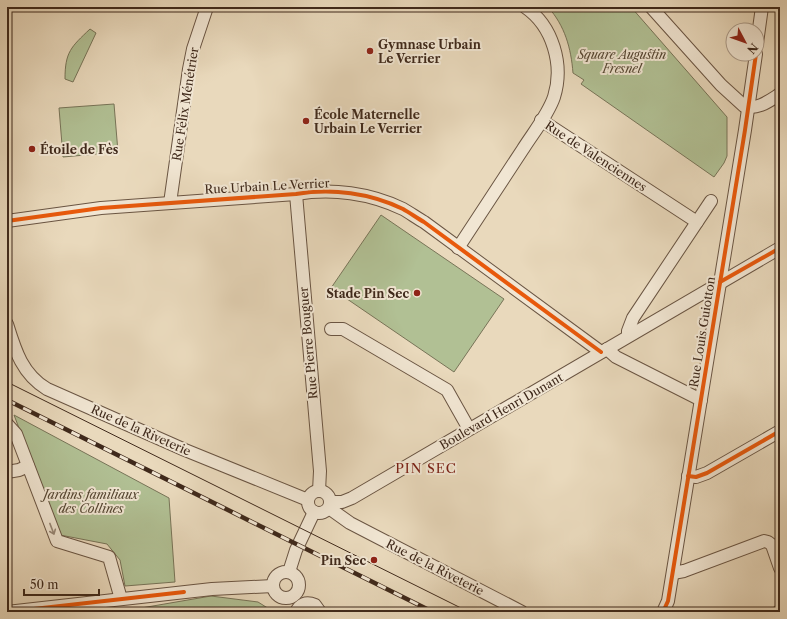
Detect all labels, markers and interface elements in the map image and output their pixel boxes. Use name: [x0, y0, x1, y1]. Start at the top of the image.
north arrow: [725, 22, 765, 62]
place label: Gymnase Urbain Le Verrier: [378, 37, 482, 66]
text: N: [744, 40, 761, 57]
street label: Rue Félix Ménétrier: [169, 46, 201, 162]
marker: Gymnase Urbain Le Verrier: [365, 46, 375, 56]
park label: Square Augustin Fresnel: [577, 47, 666, 76]
place label: École Maternelle Urbain Le Verrier: [314, 106, 422, 136]
marker: École Maternelle Urbain Le Verrier: [301, 116, 311, 126]
street label: Rue de Valenciennes: [542, 118, 650, 194]
place label: Étoile de Fès: [40, 141, 119, 157]
marker: Étoile de Fès: [27, 144, 37, 154]
street label: Rue Urbain Le Verrier: [204, 175, 330, 197]
street label: Rue Louis Guiotton: [686, 275, 718, 389]
street label: Rue Pierre Bouguer: [296, 286, 320, 400]
place label: Stade Pin Sec: [326, 286, 409, 301]
marker: Stade Pin Sec: [412, 288, 422, 298]
street label: Boulevard Henri Dunant: [437, 369, 566, 452]
street label: Rue de la Riveterie: [89, 401, 194, 459]
district label: PIN SEC: [395, 460, 457, 476]
park label: Jardins familiaux des Collines: [40, 487, 139, 516]
one-way arrow: [49, 522, 57, 534]
street label: Rue de la Riveterie: [384, 536, 487, 598]
place label: Pin Sec: [321, 553, 366, 568]
marker: Pin Sec: [369, 555, 379, 565]
scale bar: [24, 571, 99, 597]
text: 50 m: [30, 577, 59, 592]

